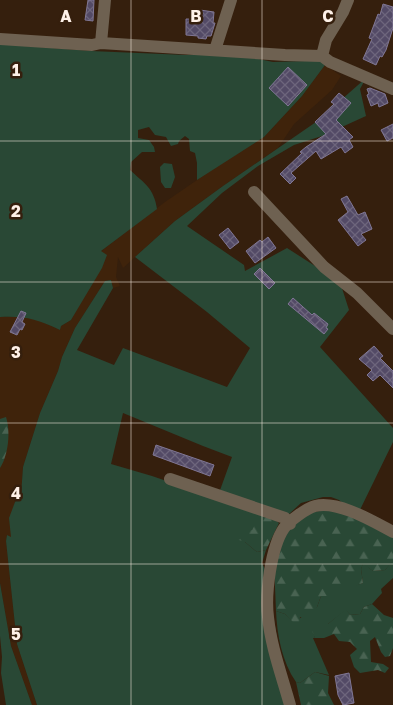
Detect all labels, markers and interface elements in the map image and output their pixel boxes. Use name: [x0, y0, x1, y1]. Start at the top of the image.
text: A: [60, 6, 72, 26]
text: B: [190, 6, 202, 26]
text: C: [322, 6, 334, 26]
text: 1: [12, 60, 20, 80]
text: 2: [11, 201, 21, 221]
text: 3: [11, 342, 21, 362]
text: 4: [11, 483, 21, 503]
text: 5: [11, 624, 21, 644]

